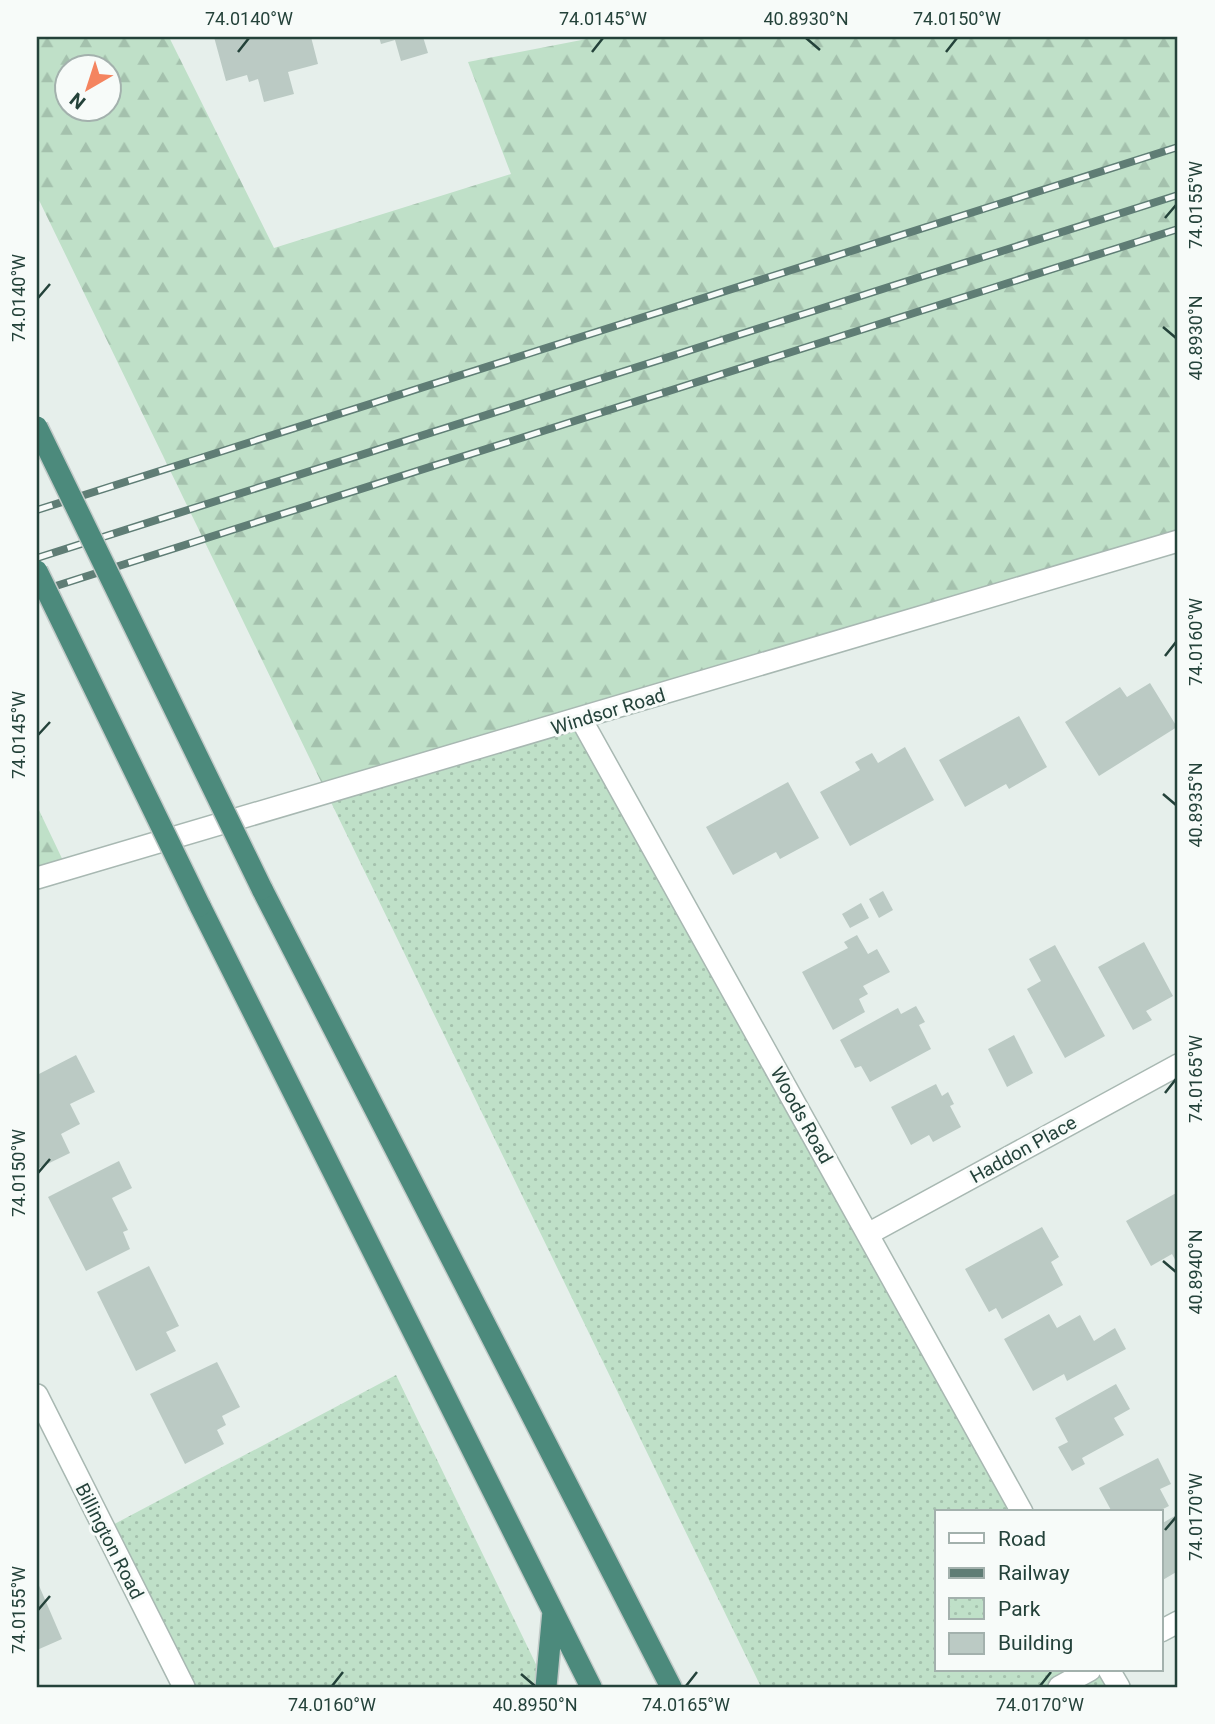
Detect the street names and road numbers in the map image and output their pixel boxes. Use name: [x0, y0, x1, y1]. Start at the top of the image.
street label: Windsor Road: [548, 683, 668, 740]
street label: Woods Road: [766, 1063, 838, 1168]
street label: Haddon Place: [966, 1111, 1081, 1188]
street label: Billington Road: [70, 1479, 149, 1603]

